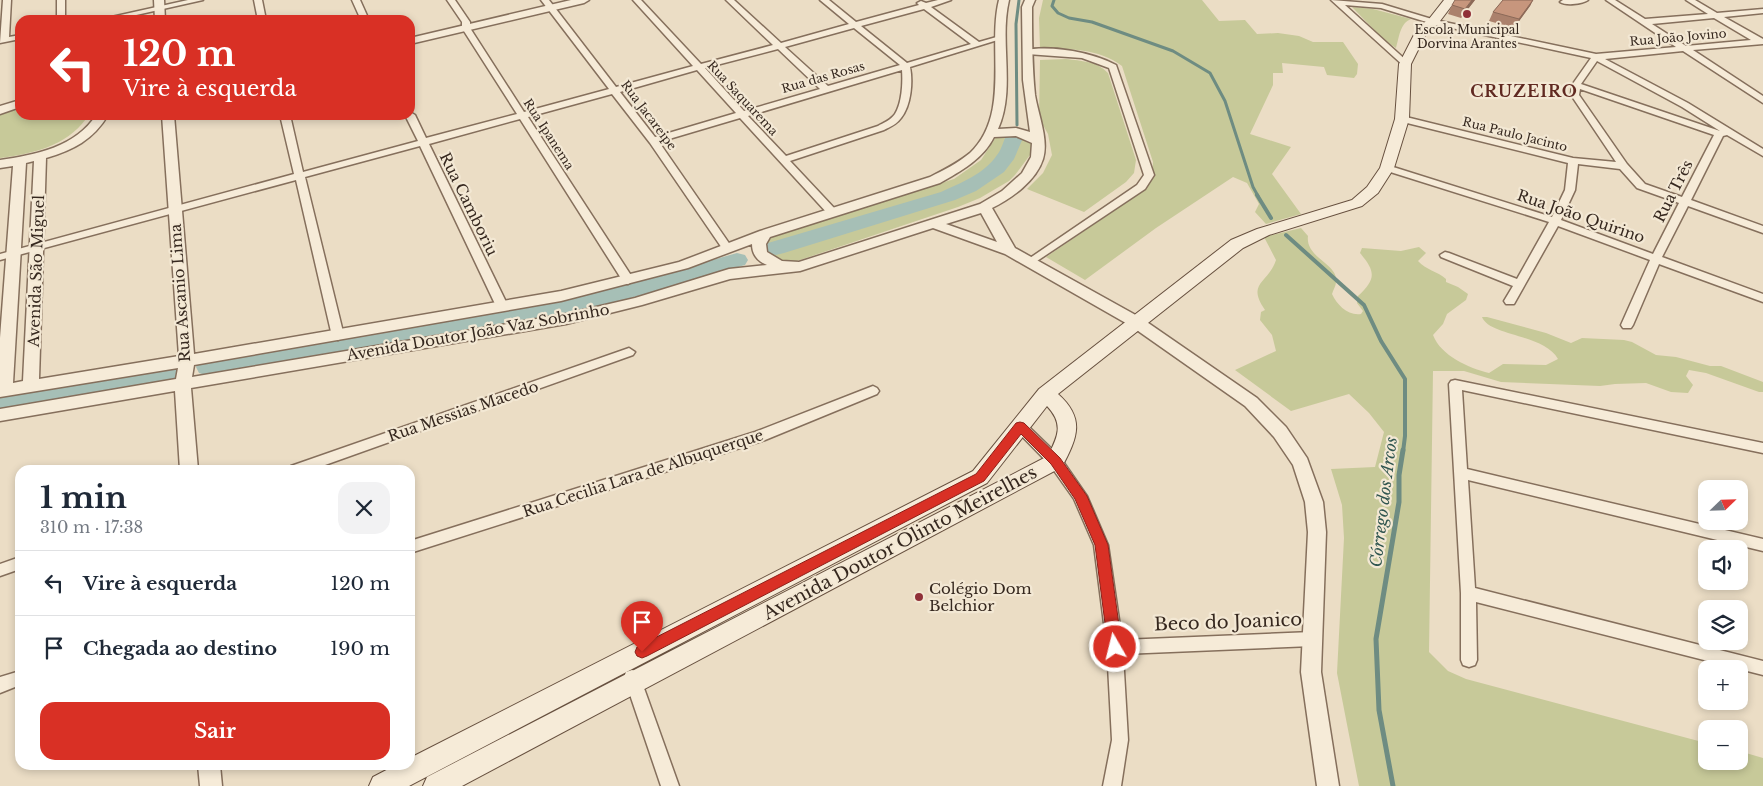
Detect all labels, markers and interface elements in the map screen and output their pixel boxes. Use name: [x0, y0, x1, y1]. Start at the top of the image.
marker: Escola Municipal Dorvina Arantes: [1461, 8, 1473, 20]
place label: Escola Municipal Dorvina Arantes: [1415, 22, 1519, 51]
street label: Rua João Jovino: [1629, 25, 1727, 49]
text: 120 m: [123, 32, 236, 75]
icon: left: [40, 35, 105, 100]
street label: Rua Saquarema: [705, 58, 782, 139]
street label: Rua das Rosas: [780, 58, 866, 96]
text: Vire à esquerda: [123, 75, 297, 102]
street label: Rua Jacareipe: [618, 77, 680, 153]
district label: CRUZEIRO: [1470, 81, 1578, 101]
street label: Rua Ipanema: [520, 96, 578, 173]
street label: Rua Paulo Jacinto: [1461, 114, 1569, 154]
street label: Rua Camboriu: [436, 149, 502, 259]
street label: Rua Três: [1649, 157, 1697, 225]
street label: Rua João Quirino: [1515, 185, 1648, 247]
street label: Avenida São Miguel: [24, 194, 48, 348]
street label: Rua Ascanio Lima: [166, 223, 194, 363]
street label: Avenida Doutor João Vaz Sobrinho: [344, 299, 611, 365]
street label: Rua Messias Macedo: [385, 376, 541, 446]
street label: Rua Cecilia Lara de Albuquerque: [520, 425, 766, 521]
water label: Córrego dos Arcos: [1365, 436, 1401, 568]
street label: Avenida Doutor Olinto Meirelhes: [758, 461, 1041, 625]
text: 1 min: [40, 479, 127, 516]
north arrow: [1698, 480, 1748, 530]
map controls: [1698, 480, 1748, 770]
button: close: [338, 482, 390, 534]
text: 310 m · 17:38: [40, 517, 143, 537]
button: sound: [1698, 540, 1748, 590]
icon: left: [40, 569, 68, 597]
text: Vire à esquerda: [83, 572, 237, 595]
text: 120 m: [330, 572, 390, 595]
place label: Colégio Dom Belchior: [929, 579, 1032, 615]
marker: Colégio Dom Belchior: [913, 591, 925, 603]
button: layers: [1698, 600, 1748, 650]
pin: [621, 601, 663, 652]
icon: arrive: [628, 608, 656, 636]
street label: Beco do Joanico: [1154, 608, 1302, 636]
position arrow: [1088, 620, 1140, 672]
icon: arrive: [40, 634, 68, 662]
text: Chegada ao destino: [83, 637, 277, 660]
text: 190 m: [330, 637, 390, 660]
button: +: [1698, 660, 1748, 710]
button: Sair: [40, 702, 390, 760]
button: −: [1698, 720, 1748, 770]

